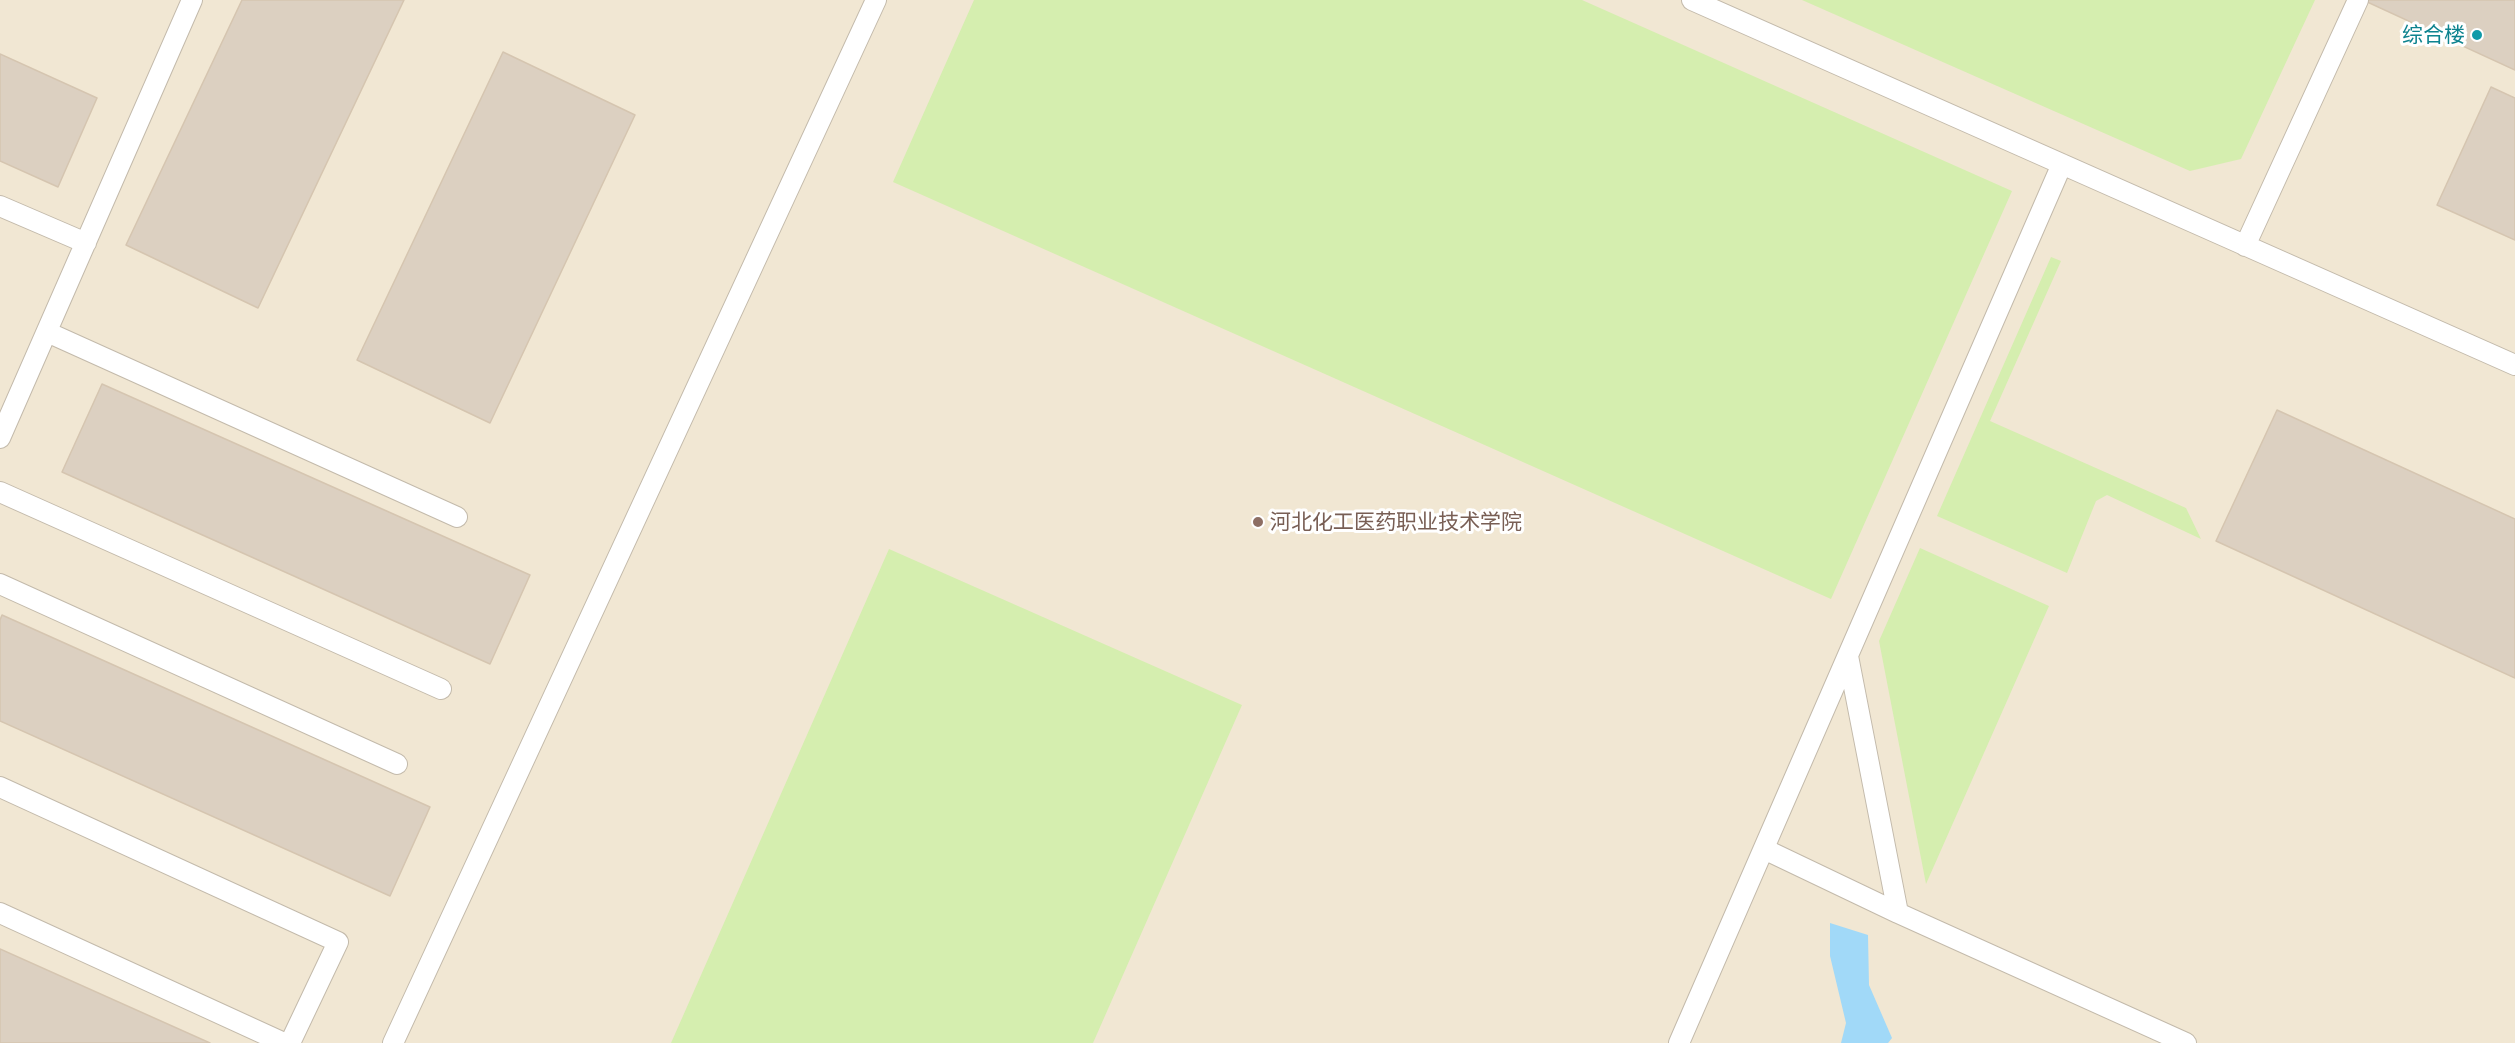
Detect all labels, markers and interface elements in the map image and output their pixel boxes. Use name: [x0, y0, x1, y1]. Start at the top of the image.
place label: 综合楼: [2402, 22, 2465, 48]
marker: 综合楼: [2470, 28, 2484, 42]
place label: 河北化工医药职业技术学院: [1270, 509, 1522, 535]
marker: 河北化工医药职业技术学院: [1251, 515, 1265, 529]

